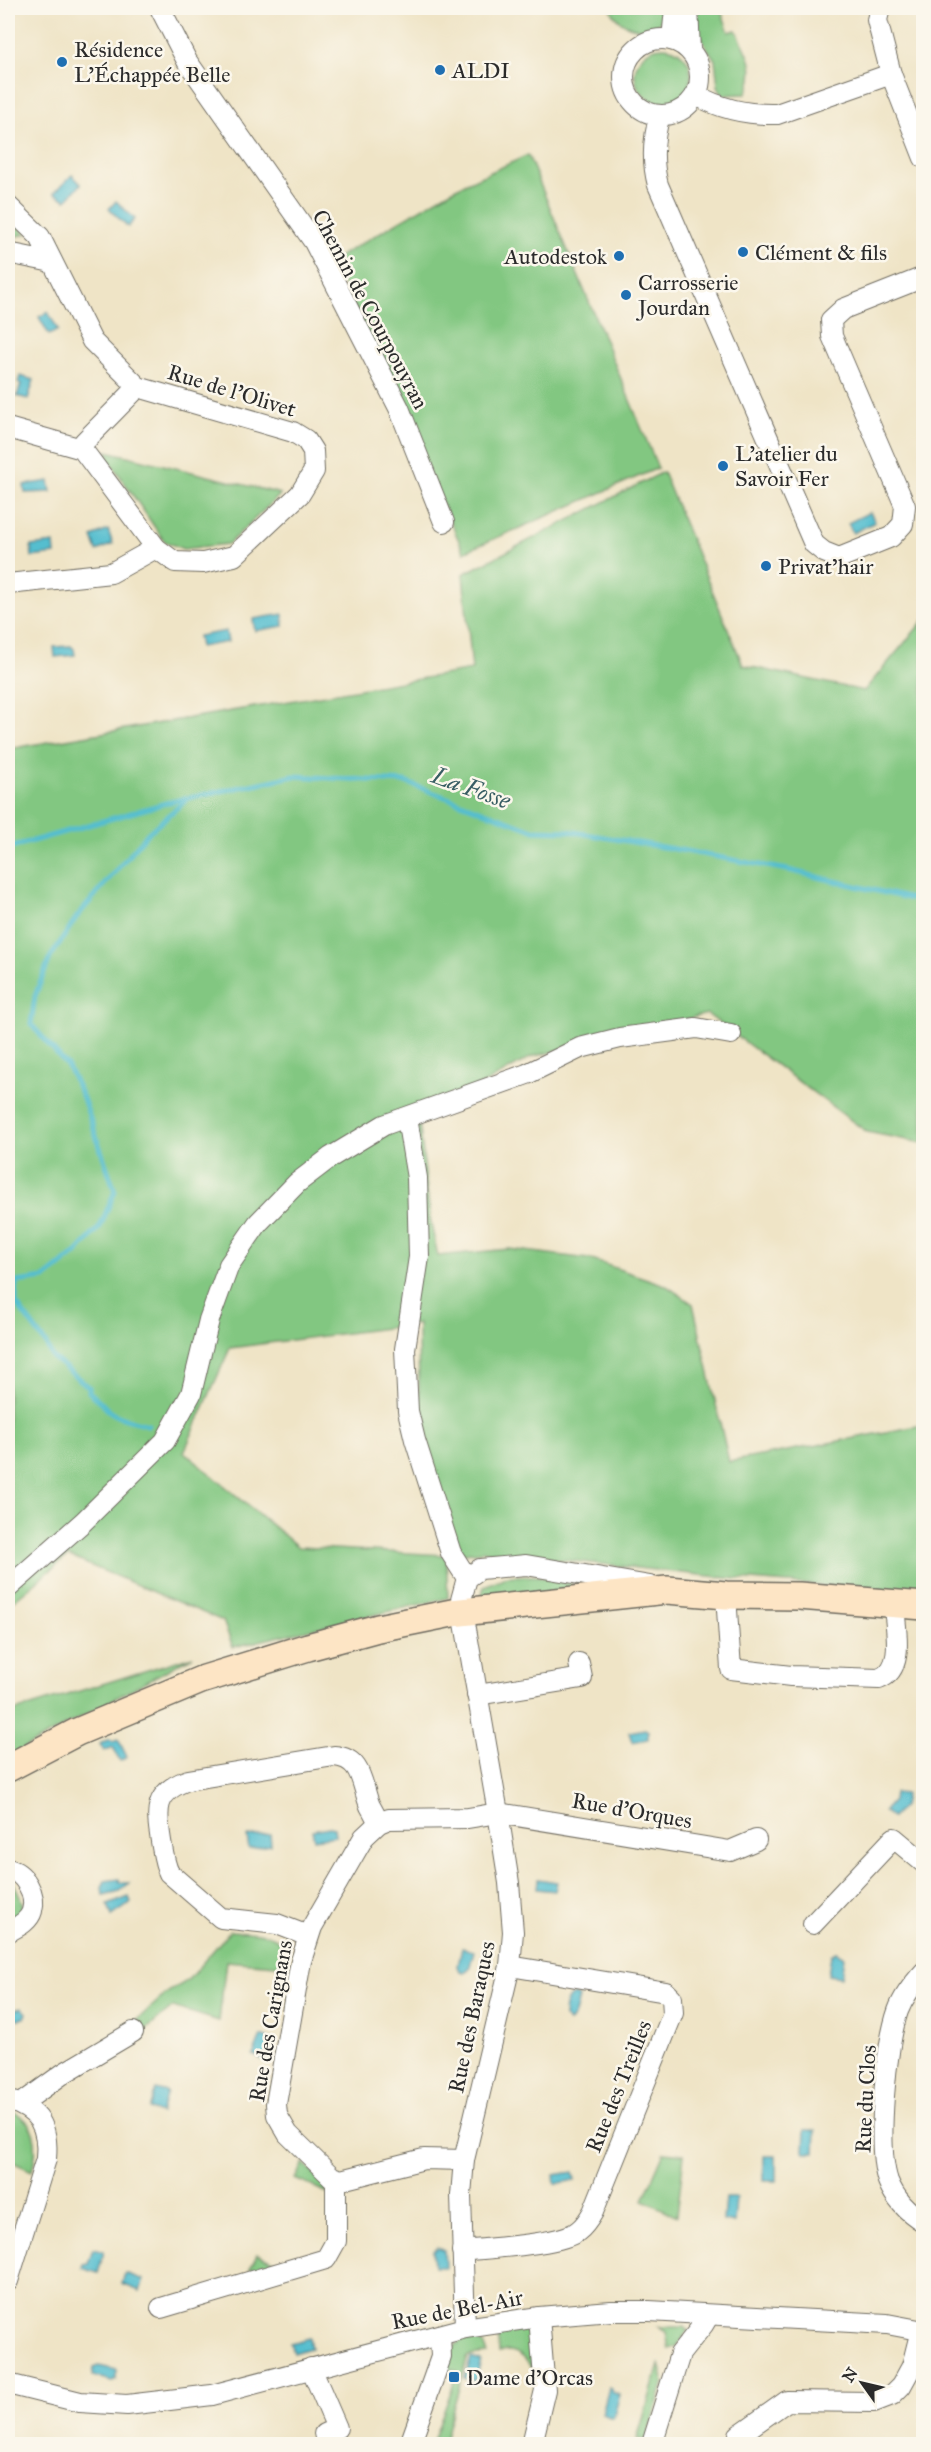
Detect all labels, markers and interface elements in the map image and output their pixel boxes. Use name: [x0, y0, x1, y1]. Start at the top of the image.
place label: Résidence L'Échappée Belle: [74, 36, 230, 88]
marker: Résidence L'Échappée Belle: [55, 55, 69, 69]
place label: ALDI: [451, 57, 510, 84]
marker: ALDI: [433, 63, 447, 77]
street label: Chemin de Courpouyran: [306, 205, 435, 414]
place label: Clément & fils: [755, 239, 887, 266]
place label: Autodestok: [503, 243, 608, 270]
marker: Clément & fils: [736, 245, 750, 259]
marker: Autodestok: [612, 249, 626, 263]
place label: Carrosserie Jourdan: [636, 269, 739, 321]
marker: Carrosserie Jourdan: [619, 288, 633, 302]
street label: Rue de l'Olivet: [164, 358, 300, 423]
place label: L'atelier du Savoir Fer: [735, 440, 838, 492]
marker: L'atelier du Savoir Fer: [716, 459, 730, 473]
place label: Privat'hair: [778, 553, 874, 580]
marker: Privat'hair: [759, 559, 773, 573]
water label: La Fosse: [427, 760, 515, 816]
street label: Rue d'Orques: [570, 1787, 694, 1834]
street label: Rue des Carignans: [243, 1938, 298, 2104]
street label: Rue des Baraques: [442, 1939, 501, 2096]
street label: Rue des Treilles: [580, 2016, 657, 2156]
street label: Rue du Clos: [849, 2044, 882, 2154]
street label: Rue de Bel-Air: [389, 2283, 526, 2335]
north arrow: [832, 2353, 892, 2413]
place label: Dame d'Orcas: [466, 2364, 593, 2391]
text: N: [838, 2364, 862, 2386]
marker: Dame d'Orcas: [447, 2370, 461, 2384]

